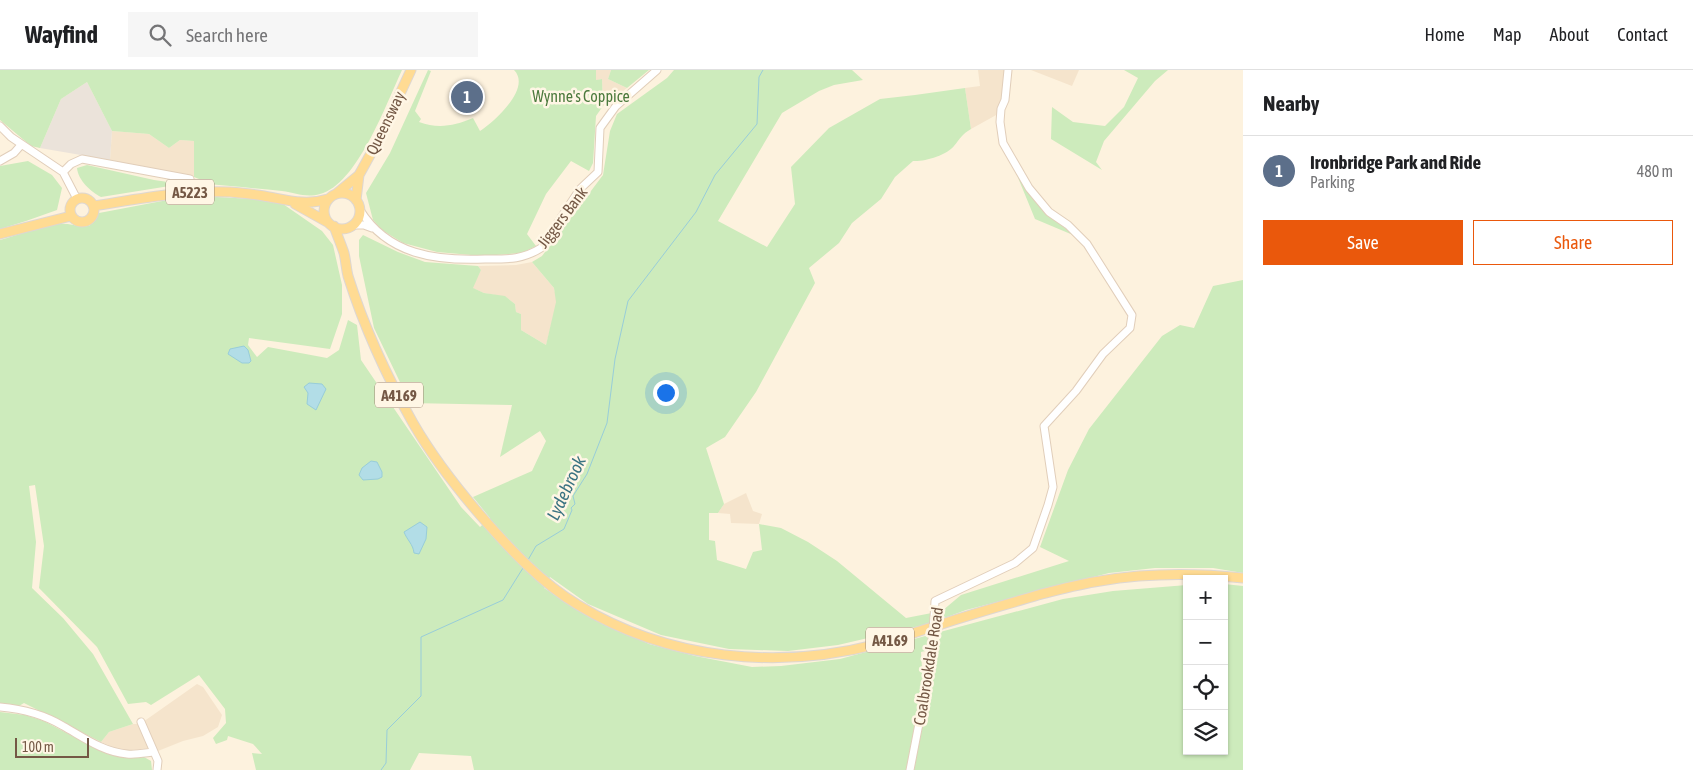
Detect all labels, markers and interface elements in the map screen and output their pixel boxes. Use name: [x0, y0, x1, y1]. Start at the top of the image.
search box: [128, 12, 478, 57]
text: Wayfind: [25, 21, 98, 48]
icon: search: [146, 21, 174, 49]
text: Search here: [186, 24, 268, 46]
text: Home: [1425, 24, 1465, 45]
text: Map: [1493, 24, 1522, 45]
text: About: [1550, 24, 1589, 45]
text: Contact: [1617, 24, 1668, 45]
pin: 1: [451, 78, 483, 116]
park label: Wynne's Coppice: [532, 87, 630, 106]
street label: Queensway: [362, 88, 409, 158]
text: Nearby: [1263, 91, 1319, 115]
text: Ironbridge Park and Ride: [1310, 151, 1481, 173]
text: 1: [1275, 162, 1283, 180]
text: 480 m: [1637, 162, 1673, 180]
text: Parking: [1310, 173, 1355, 191]
road number: A5223: [166, 180, 214, 204]
street label: Jiggers Bank: [533, 183, 592, 252]
button: Save: [1263, 220, 1463, 265]
button: Share: [1473, 220, 1673, 265]
your location: [653, 380, 679, 406]
road number: A4169: [375, 382, 423, 408]
water label: Lydebrook: [542, 452, 590, 523]
map controls: [1183, 575, 1228, 755]
button: +: [1183, 575, 1228, 620]
street label: Coalbrookdale Road: [910, 606, 946, 726]
button: −: [1183, 620, 1228, 665]
road number: A4169: [866, 628, 914, 652]
button: locate: [1183, 665, 1228, 710]
button: layers: [1183, 710, 1228, 755]
scale bar: [15, 735, 89, 758]
text: 100 m: [22, 739, 54, 755]

